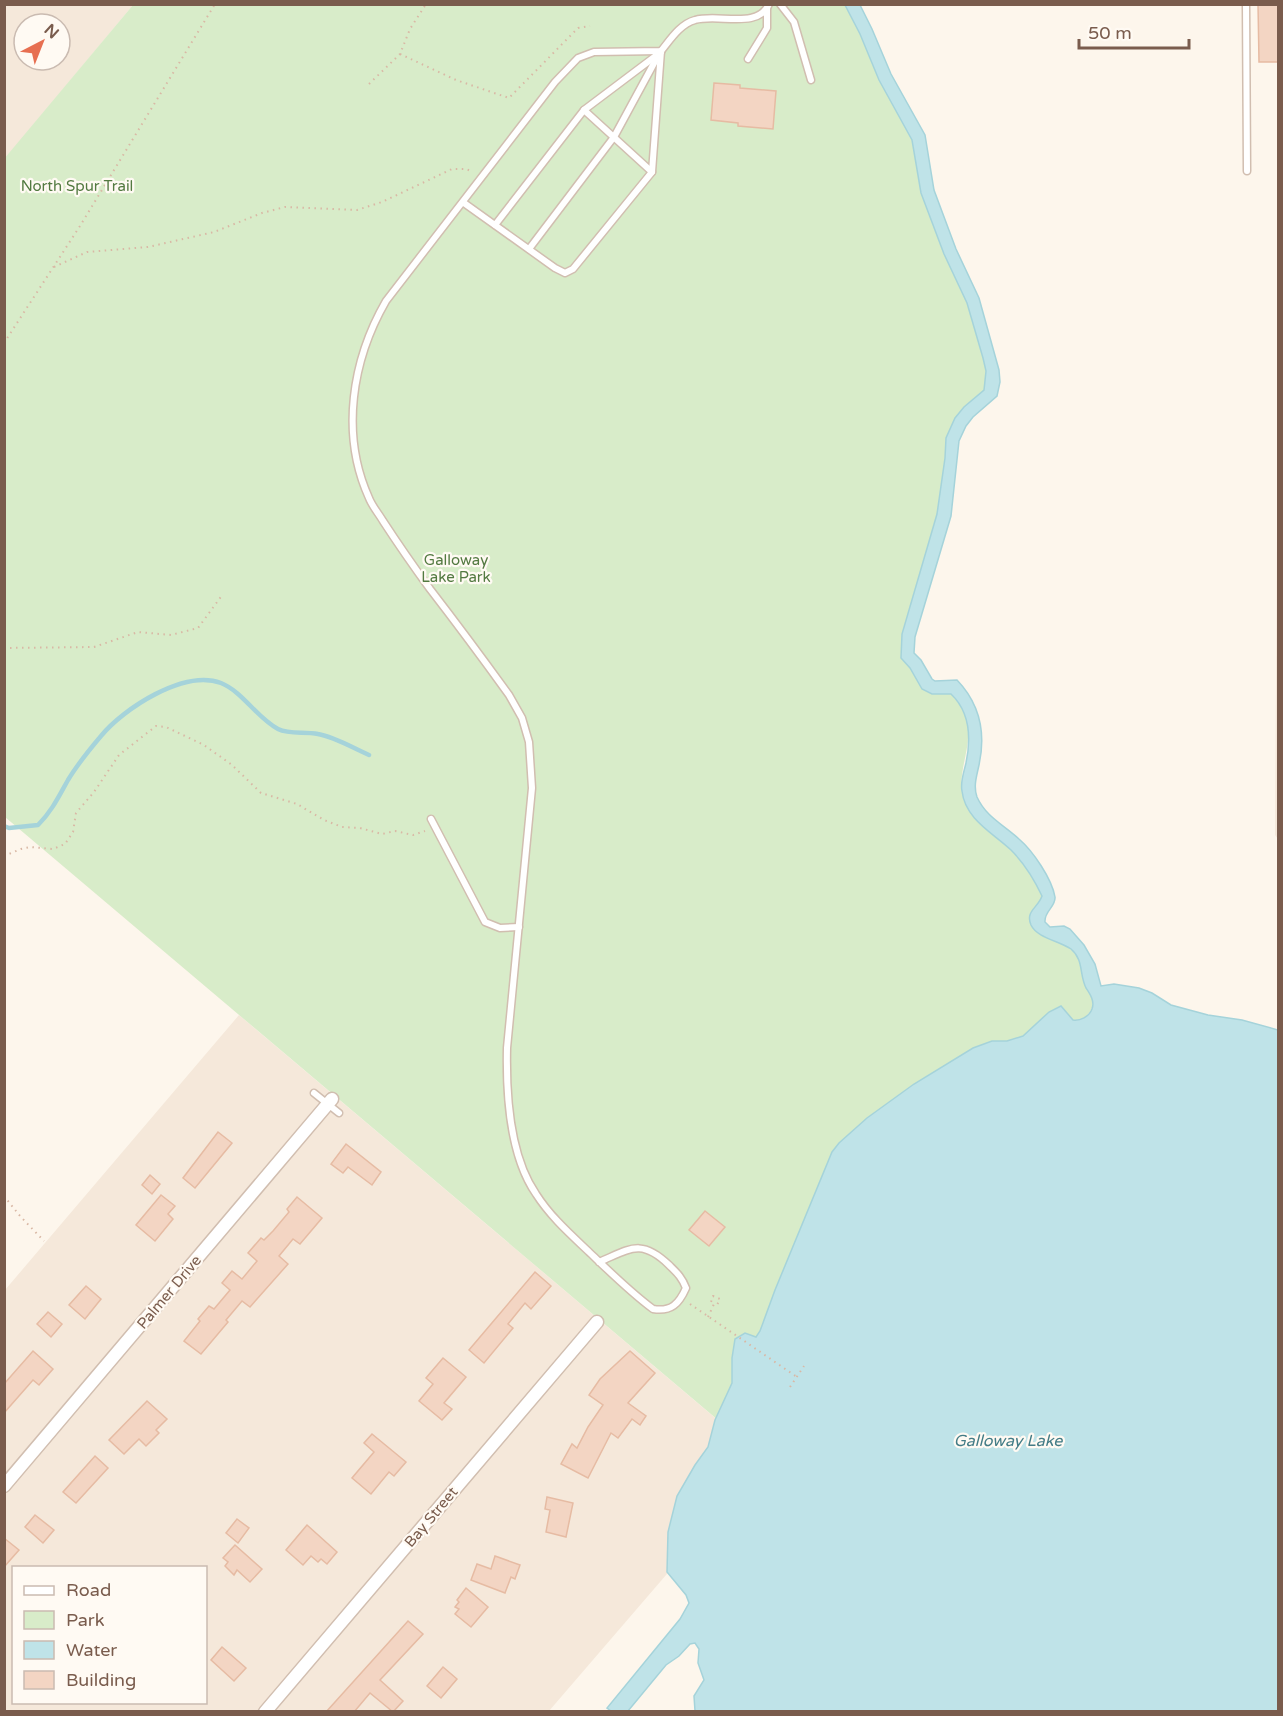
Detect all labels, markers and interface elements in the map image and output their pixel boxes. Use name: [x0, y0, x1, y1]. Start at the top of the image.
north arrow: [12, 12, 72, 72]
scale bar: [1079, 12, 1188, 50]
text: N: [40, 20, 63, 43]
text: 50 m: [1088, 22, 1132, 44]
park label: North Spur Trail: [21, 177, 133, 195]
park label: Galloway Lake Park: [421, 551, 491, 586]
street label: Palmer Drive: [133, 1251, 205, 1333]
water label: Galloway Lake: [954, 1431, 1063, 1451]
street label: Bay Street: [400, 1483, 462, 1551]
legend: [12, 1566, 207, 1704]
text: Road: [66, 1579, 111, 1601]
text: Park: [66, 1609, 105, 1631]
text: Water: [66, 1639, 117, 1661]
text: Building: [66, 1669, 136, 1691]

